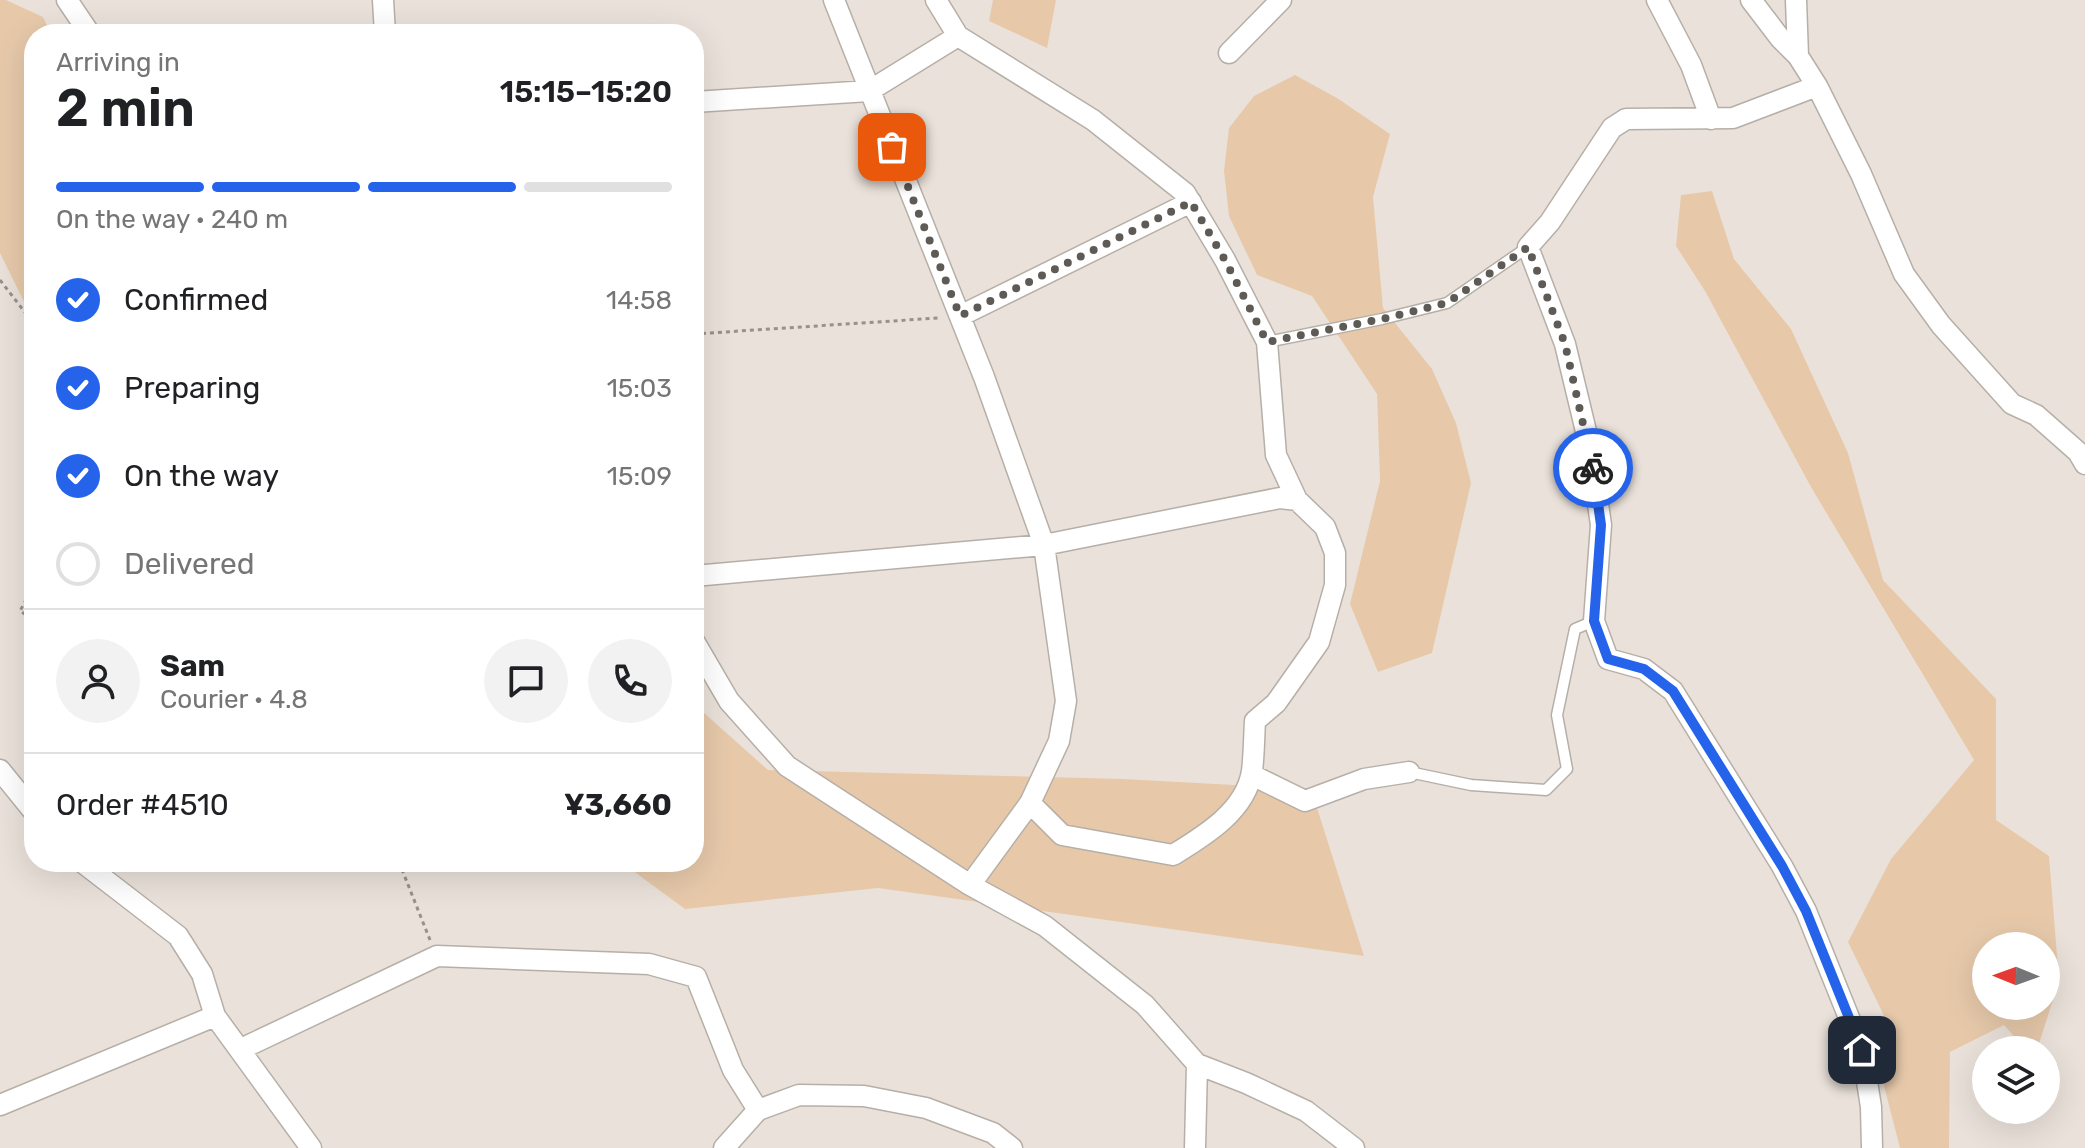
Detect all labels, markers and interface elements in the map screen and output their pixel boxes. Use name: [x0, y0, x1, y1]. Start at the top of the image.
text: Arriving in: [56, 47, 180, 78]
text: 15:15–15:20: [500, 74, 672, 110]
text: 2 min: [56, 77, 195, 139]
pin: [858, 113, 926, 181]
icon: bag: [870, 125, 914, 169]
text: On the way · 240 m: [56, 204, 288, 235]
icon: check: [56, 278, 100, 322]
text: Confirmed: [124, 282, 268, 318]
text: 14:58: [606, 285, 672, 316]
icon: check: [56, 366, 100, 410]
text: Preparing: [124, 370, 260, 406]
text: 15:03: [607, 373, 672, 404]
courier: [1553, 428, 1633, 508]
icon: bike: [1571, 446, 1615, 490]
icon: check: [56, 454, 100, 498]
text: On the way: [124, 458, 279, 494]
text: 15:09: [607, 461, 672, 492]
text: Delivered: [124, 546, 255, 582]
button: person: [56, 639, 140, 723]
button: chat: [484, 639, 568, 723]
button: phone: [588, 639, 672, 723]
text: Sam: [160, 648, 225, 684]
text: Courier · 4.8: [160, 684, 308, 715]
text: Order #4510: [56, 787, 229, 823]
text: ¥3,660: [564, 787, 672, 823]
north arrow: [1972, 932, 2060, 1020]
map controls: [1972, 932, 2060, 1124]
pin: [1828, 1016, 1896, 1084]
icon: home: [1840, 1028, 1884, 1072]
button: layers: [1972, 1036, 2060, 1124]

